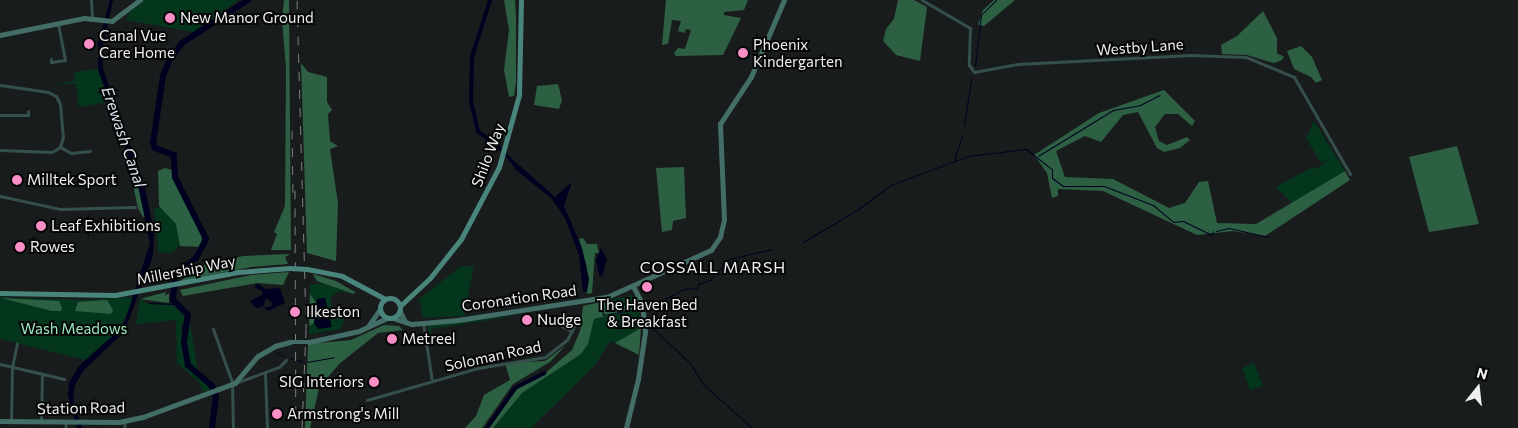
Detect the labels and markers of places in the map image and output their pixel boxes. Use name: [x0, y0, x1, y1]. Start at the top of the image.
place label: New Manor Ground: [180, 9, 314, 27]
marker: New Manor Ground: [164, 12, 176, 24]
place label: Canal Vue Care Home: [99, 26, 175, 61]
place label: Phoenix Kindergarten: [753, 35, 842, 70]
marker: Canal Vue Care Home: [83, 38, 95, 50]
marker: Phoenix Kindergarten: [737, 47, 749, 59]
place label: Milltek Sport: [27, 171, 117, 189]
marker: Milltek Sport: [11, 174, 23, 186]
place label: Leaf Exhibitions: [51, 217, 161, 235]
marker: Leaf Exhibitions: [35, 220, 47, 232]
place label: Rowes: [30, 238, 75, 256]
marker: Rowes: [14, 241, 26, 253]
marker: The Haven Bed & Breakfast: [641, 281, 653, 293]
place label: The Haven Bed & Breakfast: [597, 295, 697, 330]
place label: Ilkeston: [306, 303, 360, 321]
marker: Ilkeston: [288, 305, 302, 319]
place label: Nudge: [537, 311, 581, 329]
marker: Nudge: [521, 314, 533, 326]
place label: Metreel: [402, 330, 456, 348]
marker: Metreel: [386, 333, 398, 345]
place label: SIG Interiors: [279, 373, 364, 391]
marker: SIG Interiors: [368, 376, 380, 388]
place label: Armstrong's Mill: [287, 405, 399, 423]
marker: Armstrong's Mill: [271, 408, 283, 420]

